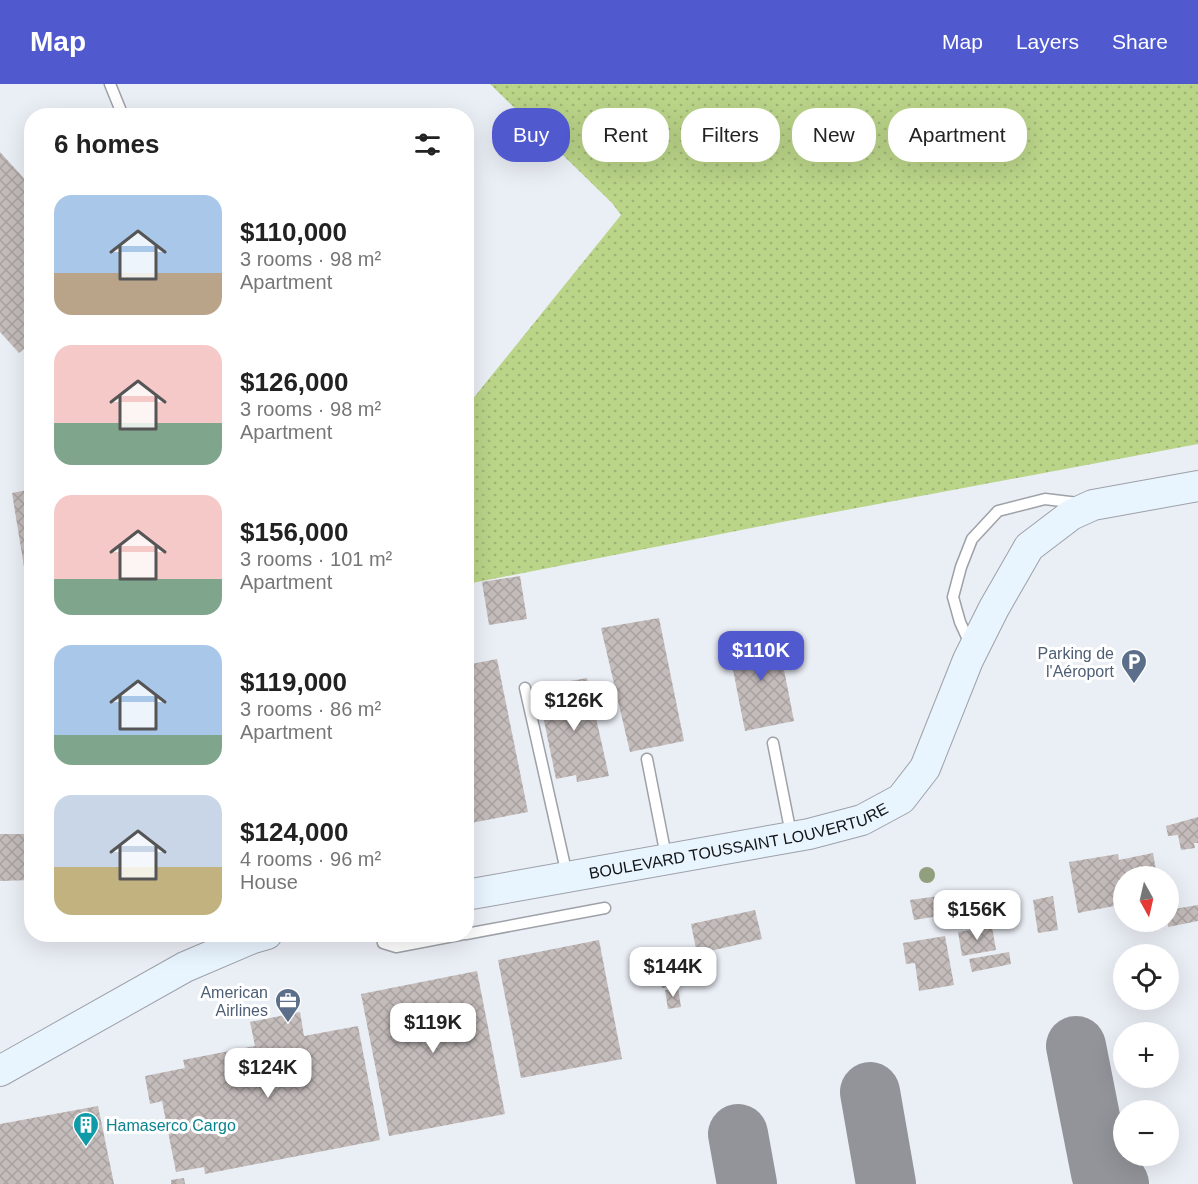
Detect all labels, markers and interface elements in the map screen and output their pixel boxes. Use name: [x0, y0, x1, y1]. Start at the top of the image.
text: Map: [30, 26, 86, 57]
text: Map: [942, 30, 983, 53]
text: Layers: [1016, 30, 1079, 53]
text: Share: [1112, 30, 1168, 53]
chip: Buy: [492, 108, 570, 162]
chip: Rent: [582, 108, 669, 162]
chip: Filters: [681, 108, 780, 162]
chip: New: [792, 108, 876, 162]
chip: Apartment: [888, 108, 1027, 162]
icon: filters: [411, 128, 444, 161]
text: 6 homes: [54, 129, 160, 159]
text: $110,000: [240, 217, 347, 247]
icon: home: [102, 219, 174, 291]
text: 3 rooms · 98 m²: [240, 248, 381, 270]
text: Apartment: [240, 271, 332, 293]
text: $126,000: [240, 367, 348, 397]
icon: home: [102, 369, 174, 441]
text: 3 rooms · 98 m²: [240, 398, 381, 420]
text: Apartment: [240, 421, 332, 443]
text: $156,000: [240, 517, 348, 547]
icon: home: [102, 519, 174, 591]
text: 3 rooms · 101 m²: [240, 548, 392, 570]
text: Apartment: [240, 571, 332, 593]
pin: $110K: [719, 631, 803, 682]
text: $110K: [732, 639, 790, 661]
place label: Parking de l'Aéroport: [1038, 645, 1115, 680]
parking icon: Parking de l'Aéroport: [1119, 647, 1149, 685]
text: $119,000: [240, 667, 347, 697]
icon: home: [102, 669, 174, 741]
pin: $126K: [532, 681, 616, 732]
text: $126K: [545, 689, 603, 711]
text: 3 rooms · 86 m²: [240, 698, 381, 720]
text: Apartment: [240, 721, 332, 743]
street label: BOULEVARD TOUSSAINT LOUVERTURE: [588, 800, 891, 882]
text: $124,000: [240, 817, 348, 847]
icon: home: [102, 819, 174, 891]
text: 4 rooms · 96 m²: [240, 848, 381, 870]
north arrow: [1113, 866, 1179, 932]
map controls: [1113, 866, 1179, 1166]
text: House: [240, 871, 298, 893]
pin: $156K: [935, 890, 1019, 941]
text: $156K: [948, 898, 1006, 920]
button: locate: [1113, 944, 1179, 1010]
pin: $144K: [631, 947, 715, 998]
text: $144K: [644, 955, 702, 977]
place label: American Airlines: [200, 984, 268, 1019]
office icon: American Airlines: [273, 986, 303, 1024]
pin: $119K: [391, 1003, 475, 1054]
text: $119K: [404, 1011, 462, 1033]
button: +: [1113, 1022, 1179, 1088]
pin: $124K: [226, 1048, 310, 1099]
text: $124K: [239, 1056, 297, 1078]
button: −: [1113, 1100, 1179, 1166]
building icon: Hamaserco Cargo: [71, 1110, 101, 1148]
place label: Hamaserco Cargo: [106, 1117, 236, 1134]

